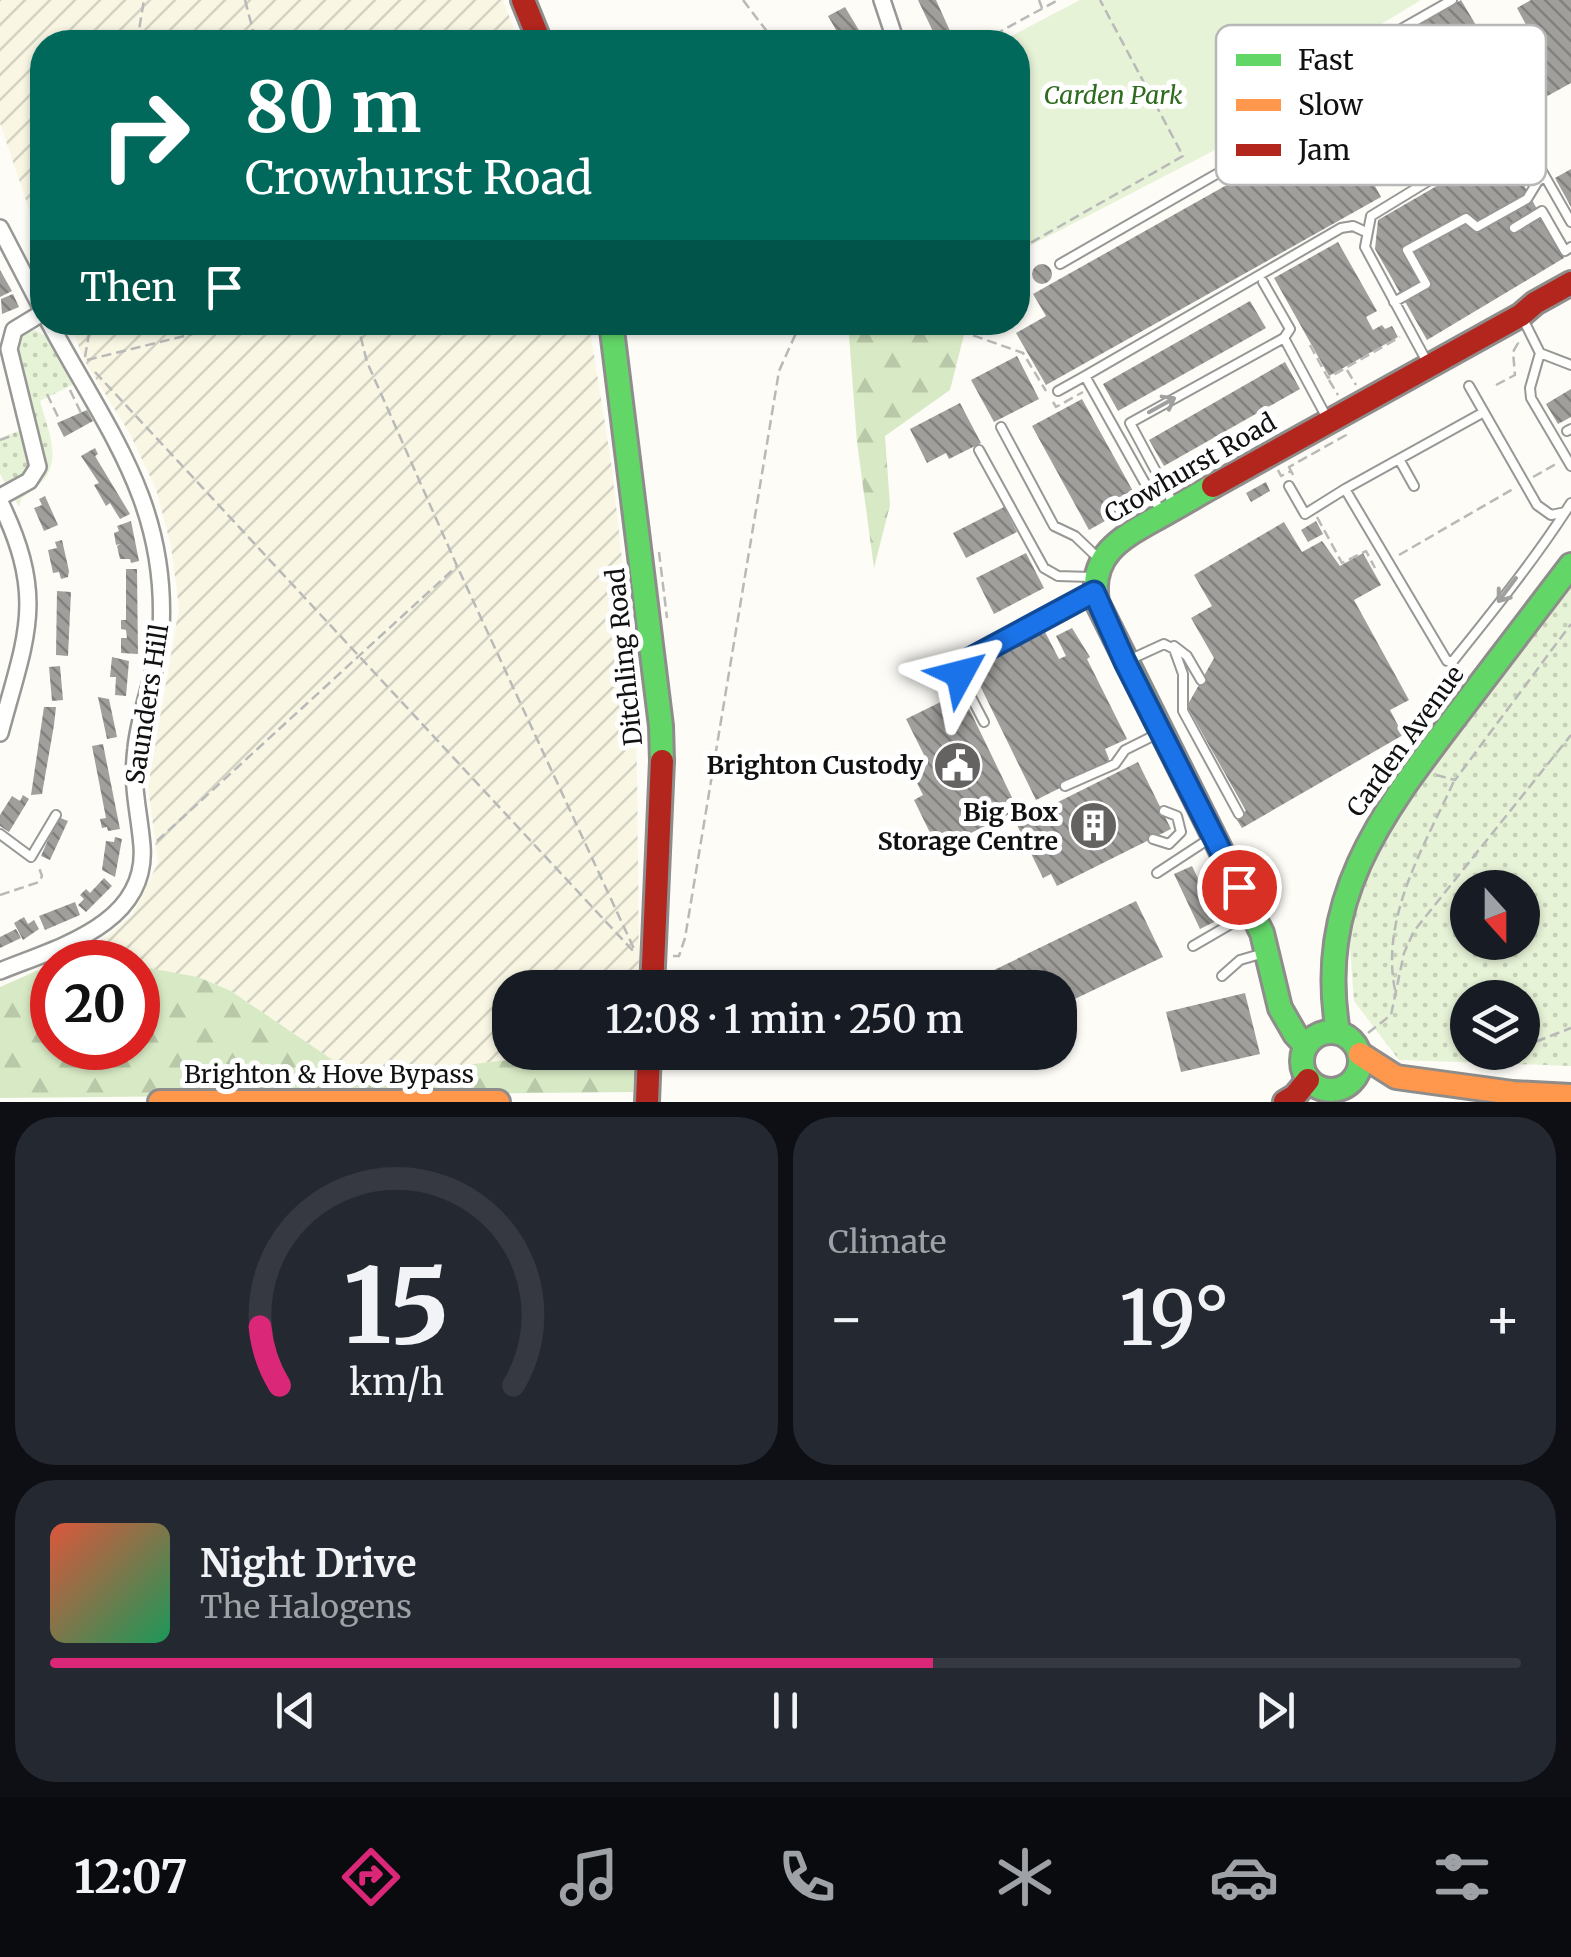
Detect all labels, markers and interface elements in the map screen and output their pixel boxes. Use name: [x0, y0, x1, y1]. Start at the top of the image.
legend: [1216, 25, 1546, 185]
text: Fast: [1298, 42, 1354, 78]
text: 80 m: [245, 63, 421, 151]
icon: right: [80, 70, 210, 200]
park label: Carden Park: [1043, 79, 1183, 111]
text: Slow: [1298, 87, 1363, 123]
text: Jam: [1297, 132, 1351, 168]
text: Crowhurst Road: [245, 150, 592, 206]
icon: arrive: [197, 260, 252, 315]
text: Then: [80, 264, 177, 311]
one-way arrow: [1147, 394, 1177, 414]
street label: Crowhurst Road: [1098, 406, 1282, 530]
street label: Ditchling Road: [599, 567, 649, 747]
one-way arrow: [1497, 576, 1518, 603]
street label: Saunders Hill: [119, 622, 175, 786]
position arrow: [908, 622, 1012, 726]
street label: Carden Avenue: [1339, 659, 1471, 823]
public building icon: Brighton Custody: [932, 739, 984, 791]
place label: Brighton Custody: [707, 749, 923, 781]
place label: Big Box Storage Centre: [877, 796, 1059, 857]
building icon: Big Box Storage Centre: [1067, 800, 1119, 852]
pin: [1197, 845, 1282, 930]
icon: arrive: [1212, 860, 1267, 915]
north arrow: [1450, 870, 1540, 960]
map controls: [1450, 870, 1540, 1070]
speed limit sign: 20: [30, 940, 160, 1070]
button: layers: [1450, 980, 1540, 1070]
text: 12:08 · 1 min · 250 m: [605, 996, 964, 1043]
street label: Brighton & Hove Bypass: [184, 1058, 474, 1090]
text: Climate: [828, 1222, 946, 1262]
text: 15: [343, 1241, 450, 1371]
text: 19°: [1119, 1271, 1230, 1365]
text: −: [828, 1284, 865, 1353]
text: +: [1484, 1284, 1521, 1353]
text: km/h: [349, 1360, 444, 1405]
text: Night Drive: [200, 1540, 417, 1587]
text: The Halogens: [200, 1587, 412, 1627]
icon: previous: [268, 1683, 323, 1738]
icon: pause: [758, 1683, 813, 1738]
icon: next: [1248, 1683, 1303, 1738]
icon: directions: [336, 1842, 406, 1912]
icon: music: [554, 1842, 624, 1912]
icon: phone: [772, 1842, 842, 1912]
icon: climate: [990, 1842, 1060, 1912]
icon: car: [1209, 1842, 1279, 1912]
icon: filters: [1427, 1842, 1497, 1912]
text: 12:07: [74, 1849, 187, 1905]

